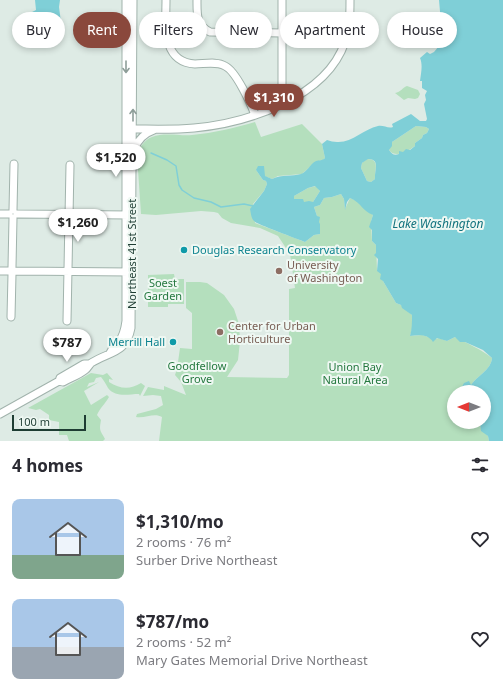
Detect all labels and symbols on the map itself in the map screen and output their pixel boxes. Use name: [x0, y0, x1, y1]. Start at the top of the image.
one-way arrow: [122, 60, 130, 73]
pin: $1,310: [241, 84, 307, 118]
one-way arrow: [129, 109, 137, 122]
pin: $1,520: [83, 144, 149, 178]
street label: Northeast 41st Street: [124, 199, 139, 309]
pin: $1,260: [45, 209, 111, 243]
water label: Lake Washington: [392, 215, 484, 232]
place label: Douglas Research Conservatory: [192, 242, 357, 257]
marker: Douglas Research Conservatory: [179, 245, 189, 255]
place label: University of Washington: [287, 257, 362, 285]
marker: University of Washington: [274, 266, 284, 276]
park label: Soest Garden: [144, 275, 182, 303]
place label: Center for Urban Horticulture: [228, 318, 316, 346]
marker: Center for Urban Horticulture: [215, 327, 225, 337]
pin: $787: [43, 329, 91, 363]
place label: Merrill Hall: [108, 334, 165, 349]
marker: Merrill Hall: [168, 337, 178, 347]
park label: Goodfellow Grove: [168, 358, 227, 386]
park label: Union Bay Natural Area: [322, 359, 388, 387]
north arrow: [447, 385, 491, 429]
scale bar: [12, 413, 86, 432]

